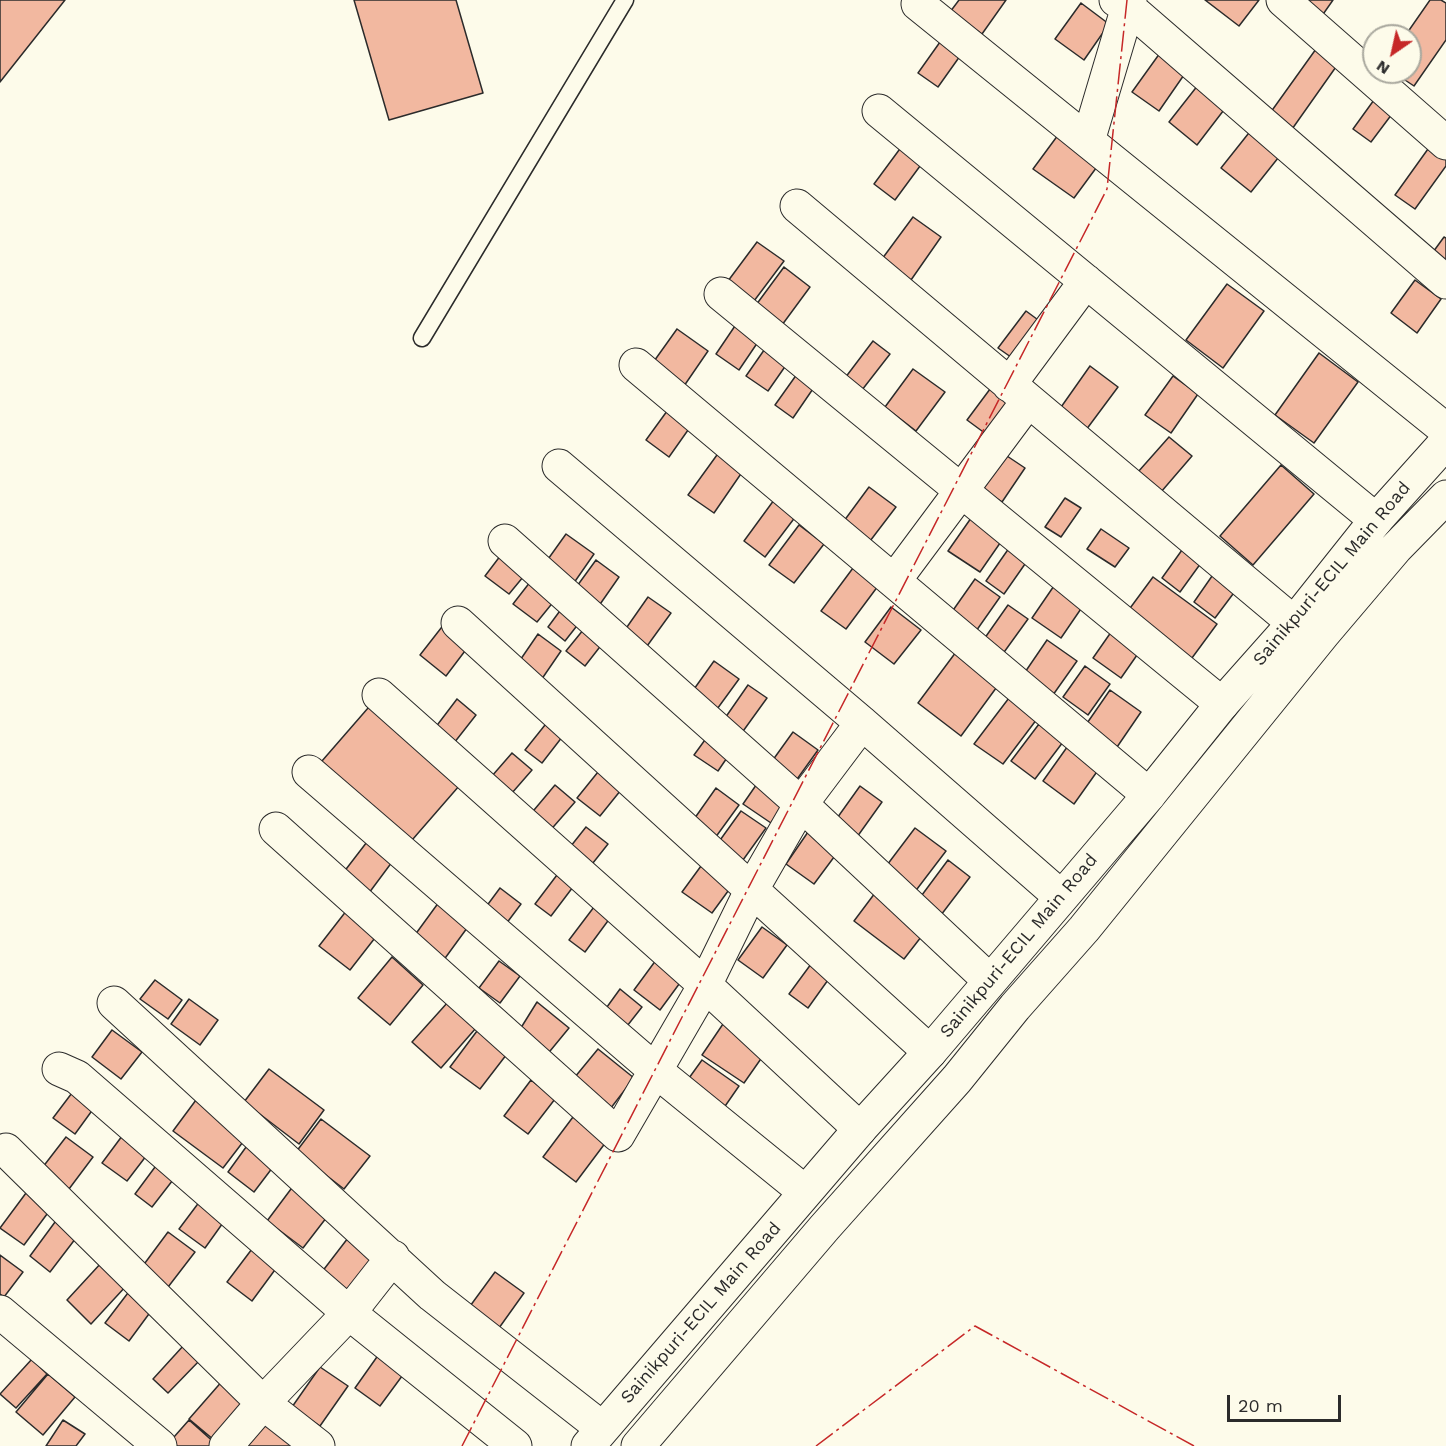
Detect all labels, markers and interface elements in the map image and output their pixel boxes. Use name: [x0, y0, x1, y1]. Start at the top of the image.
north arrow: [1362, 24, 1422, 84]
text: N: [1373, 56, 1393, 79]
street label: Sainikpuri-ECIL Main Road: [1249, 478, 1415, 670]
street label: Sainikpuri-ECIL Main Road: [936, 850, 1102, 1042]
street label: Sainikpuri-ECIL Main Road: [616, 1218, 786, 1408]
scale bar: [1230, 1383, 1344, 1421]
text: 20 m: [1238, 1395, 1283, 1416]

